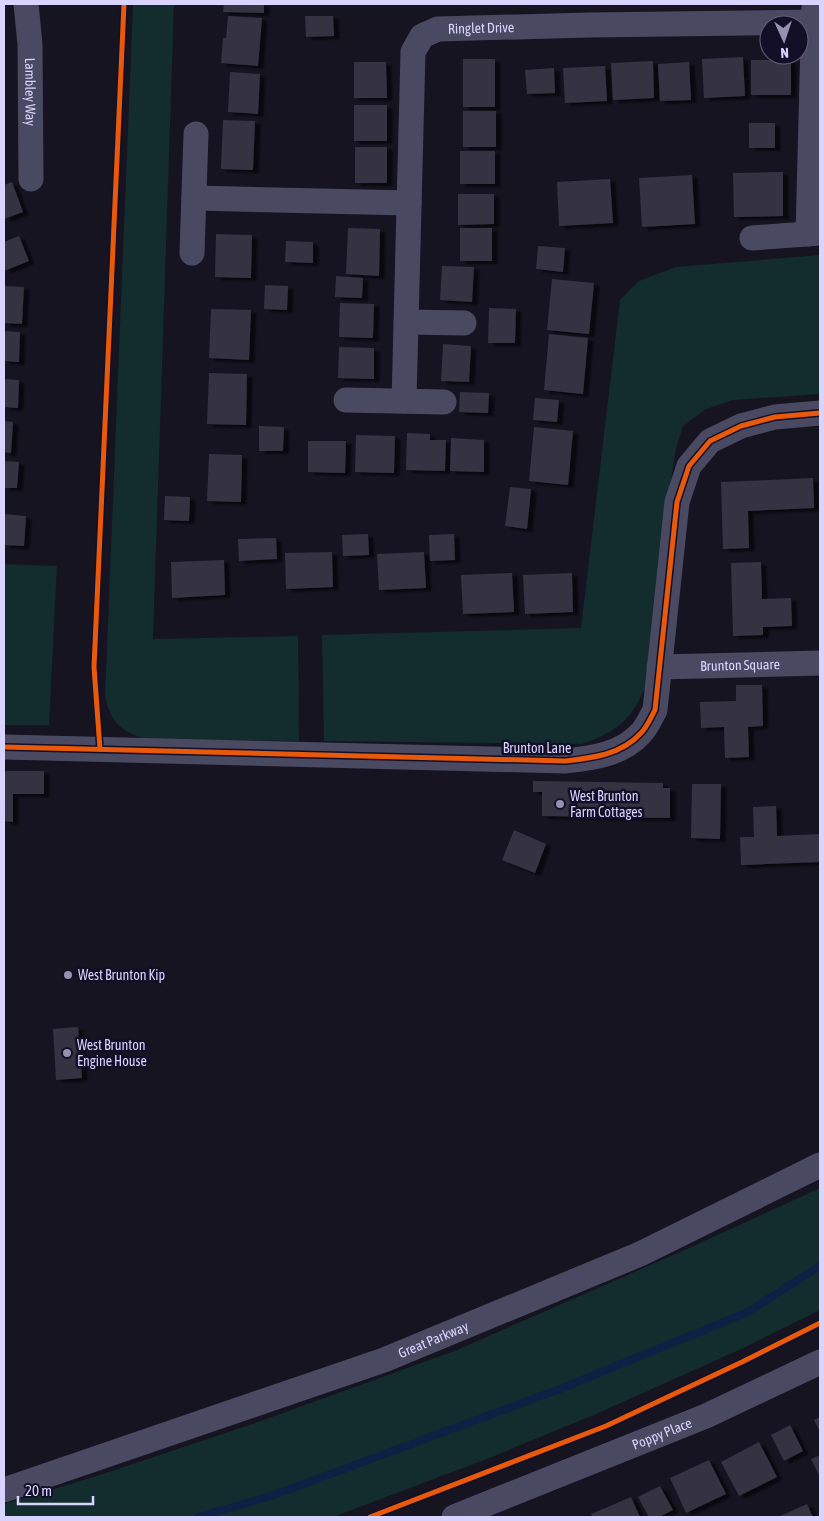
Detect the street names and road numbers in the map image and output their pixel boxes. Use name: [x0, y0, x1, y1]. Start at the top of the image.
street label: Ringlet Drive: [448, 19, 514, 37]
street label: Lambley Way: [22, 58, 39, 126]
street label: Brunton Square: [700, 656, 780, 674]
street label: Brunton Lane: [503, 740, 571, 756]
street label: Great Parkway: [396, 1318, 471, 1361]
street label: Poppy Place: [630, 1415, 694, 1453]

